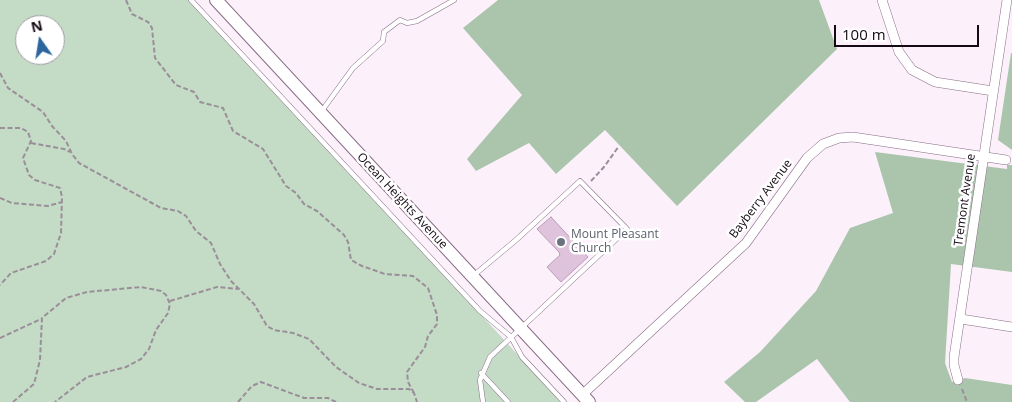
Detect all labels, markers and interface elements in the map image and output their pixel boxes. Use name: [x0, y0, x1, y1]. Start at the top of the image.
north arrow: [15, 15, 65, 65]
text: N: [29, 15, 44, 36]
scale bar: [837, 15, 982, 47]
text: 100 m: [842, 24, 886, 44]
street label: Ocean Heights Avenue: [354, 150, 450, 252]
street label: Tremont Avenue: [951, 153, 979, 247]
street label: Bayberry Avenue: [727, 157, 795, 241]
place label: Mount Pleasant Church: [571, 228, 659, 256]
marker: Mount Pleasant Church: [555, 236, 567, 248]

